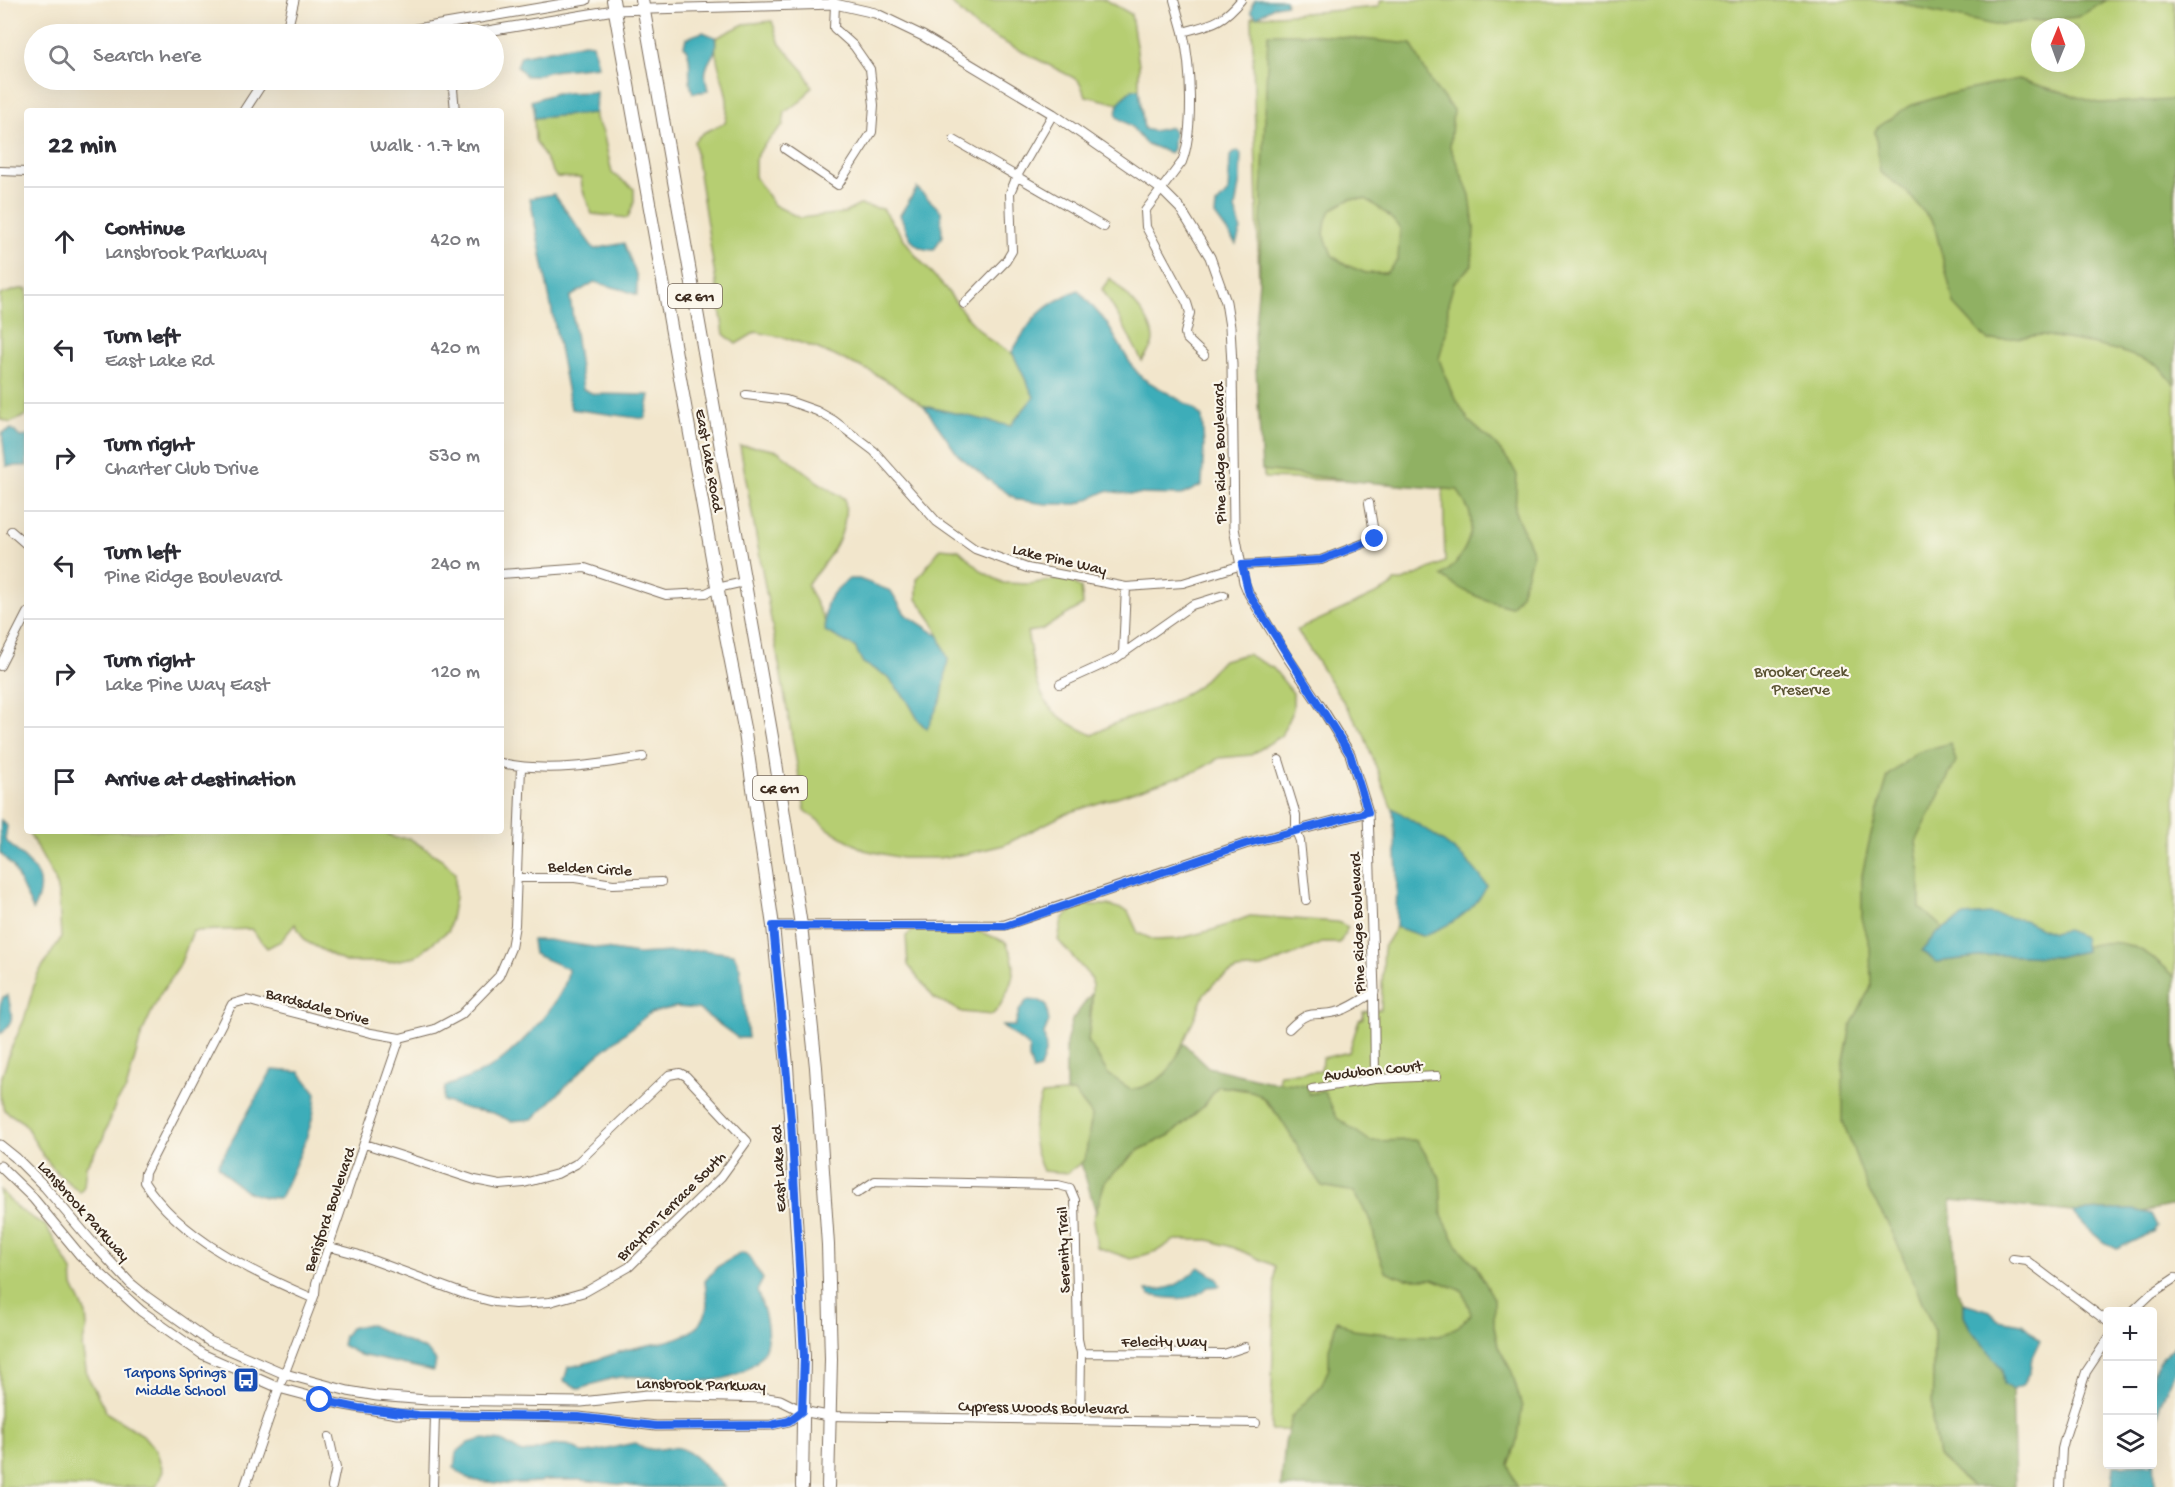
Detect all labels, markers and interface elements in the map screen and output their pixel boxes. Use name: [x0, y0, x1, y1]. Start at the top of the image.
north arrow: [2031, 18, 2085, 72]
search box: [24, 24, 504, 90]
icon: search: [45, 41, 78, 74]
text: Search here: [93, 44, 201, 70]
text: 22 min: [48, 132, 116, 163]
text: Walk · 1.7 km: [370, 136, 480, 159]
text: Continue: [105, 217, 185, 243]
icon: ahead: [48, 225, 81, 258]
text: 420 m: [430, 230, 480, 253]
text: Lansbrook Parkway: [105, 243, 267, 266]
road number: CR 611: [668, 284, 722, 308]
text: Turn left: [105, 325, 179, 351]
icon: left: [48, 333, 81, 366]
text: 420 m: [430, 338, 480, 361]
text: East Lake Rd: [105, 351, 213, 374]
street label: Pine Ridge Boulevard: [1211, 381, 1232, 525]
street label: East Lake Road: [689, 408, 726, 515]
text: Turn right: [105, 433, 193, 459]
icon: right: [48, 441, 81, 474]
text: 530 m: [429, 446, 480, 469]
text: Charter Club Drive: [105, 459, 259, 482]
route end: [1361, 525, 1387, 551]
text: Turn left: [105, 541, 179, 567]
street label: Lake Pine Way: [1010, 541, 1108, 582]
icon: left: [48, 549, 81, 582]
text: 240 m: [430, 554, 480, 577]
text: Pine Ridge Boulevard: [105, 567, 281, 590]
text: Turn right: [105, 649, 193, 675]
icon: right: [48, 657, 81, 690]
text: 120 m: [432, 662, 480, 685]
park label: Brooker Creek Preserve: [1753, 664, 1850, 701]
text: Lake Pine Way East: [105, 675, 269, 698]
icon: arrive: [48, 765, 81, 798]
text: Arrive at destination: [105, 768, 295, 794]
road number: CR 611: [753, 776, 807, 800]
street label: Pine Ridge Boulevard: [1347, 850, 1371, 995]
street label: Belden Circle: [546, 859, 633, 882]
street label: Bardsdale Drive: [262, 985, 372, 1032]
street label: Audubon Court: [1323, 1058, 1425, 1087]
street label: East Lake Rd: [769, 1123, 792, 1213]
street label: Berisford Boulevard: [301, 1144, 362, 1276]
street label: Brayton Terrace South: [613, 1148, 732, 1267]
street label: Lansbrook Parkway: [32, 1158, 133, 1267]
street label: Serenity Trail: [1054, 1206, 1077, 1293]
map controls: [2103, 1307, 2157, 1469]
button: +: [2103, 1307, 2157, 1361]
street label: Felecity Way: [1120, 1334, 1207, 1353]
button: −: [2103, 1361, 2157, 1415]
place label: Tarpons Springs Middle School: [124, 1365, 227, 1402]
bus stop icon: Tarpons Springs Middle School: [231, 1365, 261, 1395]
street label: Lansbrook Parkway: [636, 1376, 766, 1397]
route start: [306, 1386, 332, 1412]
street label: Cypress Woods Boulevard: [958, 1399, 1130, 1421]
button: layers: [2103, 1415, 2157, 1469]

